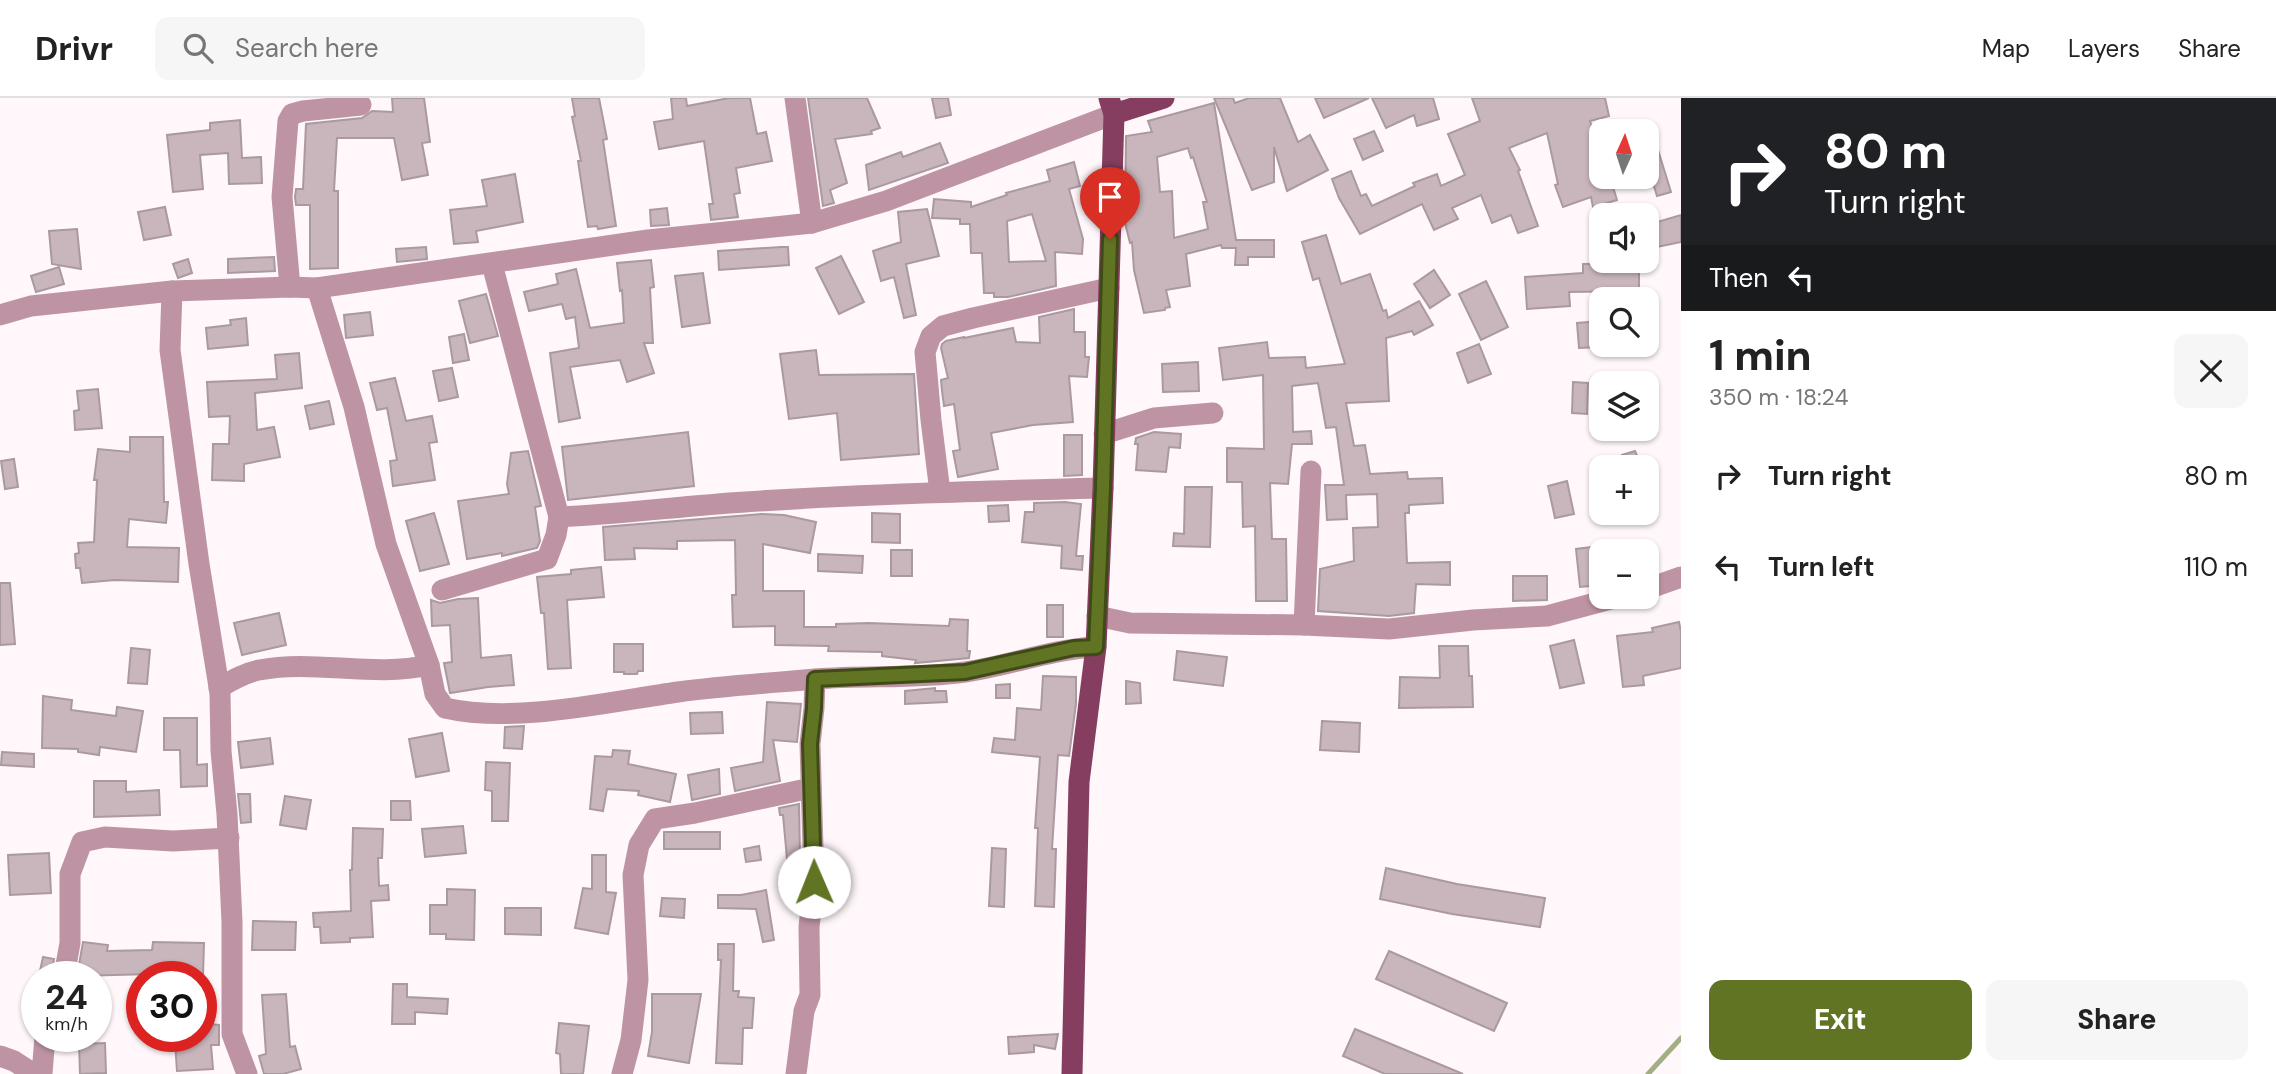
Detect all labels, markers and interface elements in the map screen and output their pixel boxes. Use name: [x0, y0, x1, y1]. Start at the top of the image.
search box: [155, 17, 645, 80]
text: Drivr: [35, 27, 113, 70]
icon: search: [179, 29, 217, 67]
text: Search here: [235, 31, 378, 65]
text: Map: [1982, 33, 2030, 64]
text: Layers: [2068, 33, 2140, 64]
text: Share: [2178, 33, 2241, 64]
north arrow: [1589, 119, 1659, 189]
map controls: [1589, 119, 1659, 609]
text: 80 m: [1824, 119, 1947, 183]
icon: right: [1709, 126, 1800, 217]
pin: [1080, 167, 1140, 239]
icon: arrive: [1091, 178, 1129, 216]
text: Turn right: [1824, 181, 1966, 223]
button: sound: [1589, 203, 1659, 273]
icon: left: [1782, 259, 1820, 297]
text: Then: [1709, 261, 1768, 295]
button: search: [1589, 287, 1659, 357]
text: 1 min: [1709, 328, 1812, 383]
button: close: [2174, 334, 2248, 408]
button: layers: [1589, 371, 1659, 441]
text: 350 m · 18:24: [1709, 382, 1848, 412]
button: +: [1589, 455, 1659, 525]
icon: right: [1709, 457, 1747, 495]
text: Turn right: [1768, 459, 1892, 493]
text: 80 m: [2184, 459, 2248, 493]
button: −: [1589, 539, 1659, 609]
icon: left: [1709, 548, 1747, 586]
text: Turn left: [1768, 550, 1875, 584]
text: 110 m: [2184, 550, 2248, 584]
position arrow: [777, 845, 851, 919]
speed limit sign: 30: [126, 961, 217, 1052]
text: 24: [45, 974, 88, 1020]
button: Exit: [1709, 980, 1972, 1060]
button: Share: [1986, 980, 2248, 1060]
text: km/h: [45, 1012, 88, 1036]

